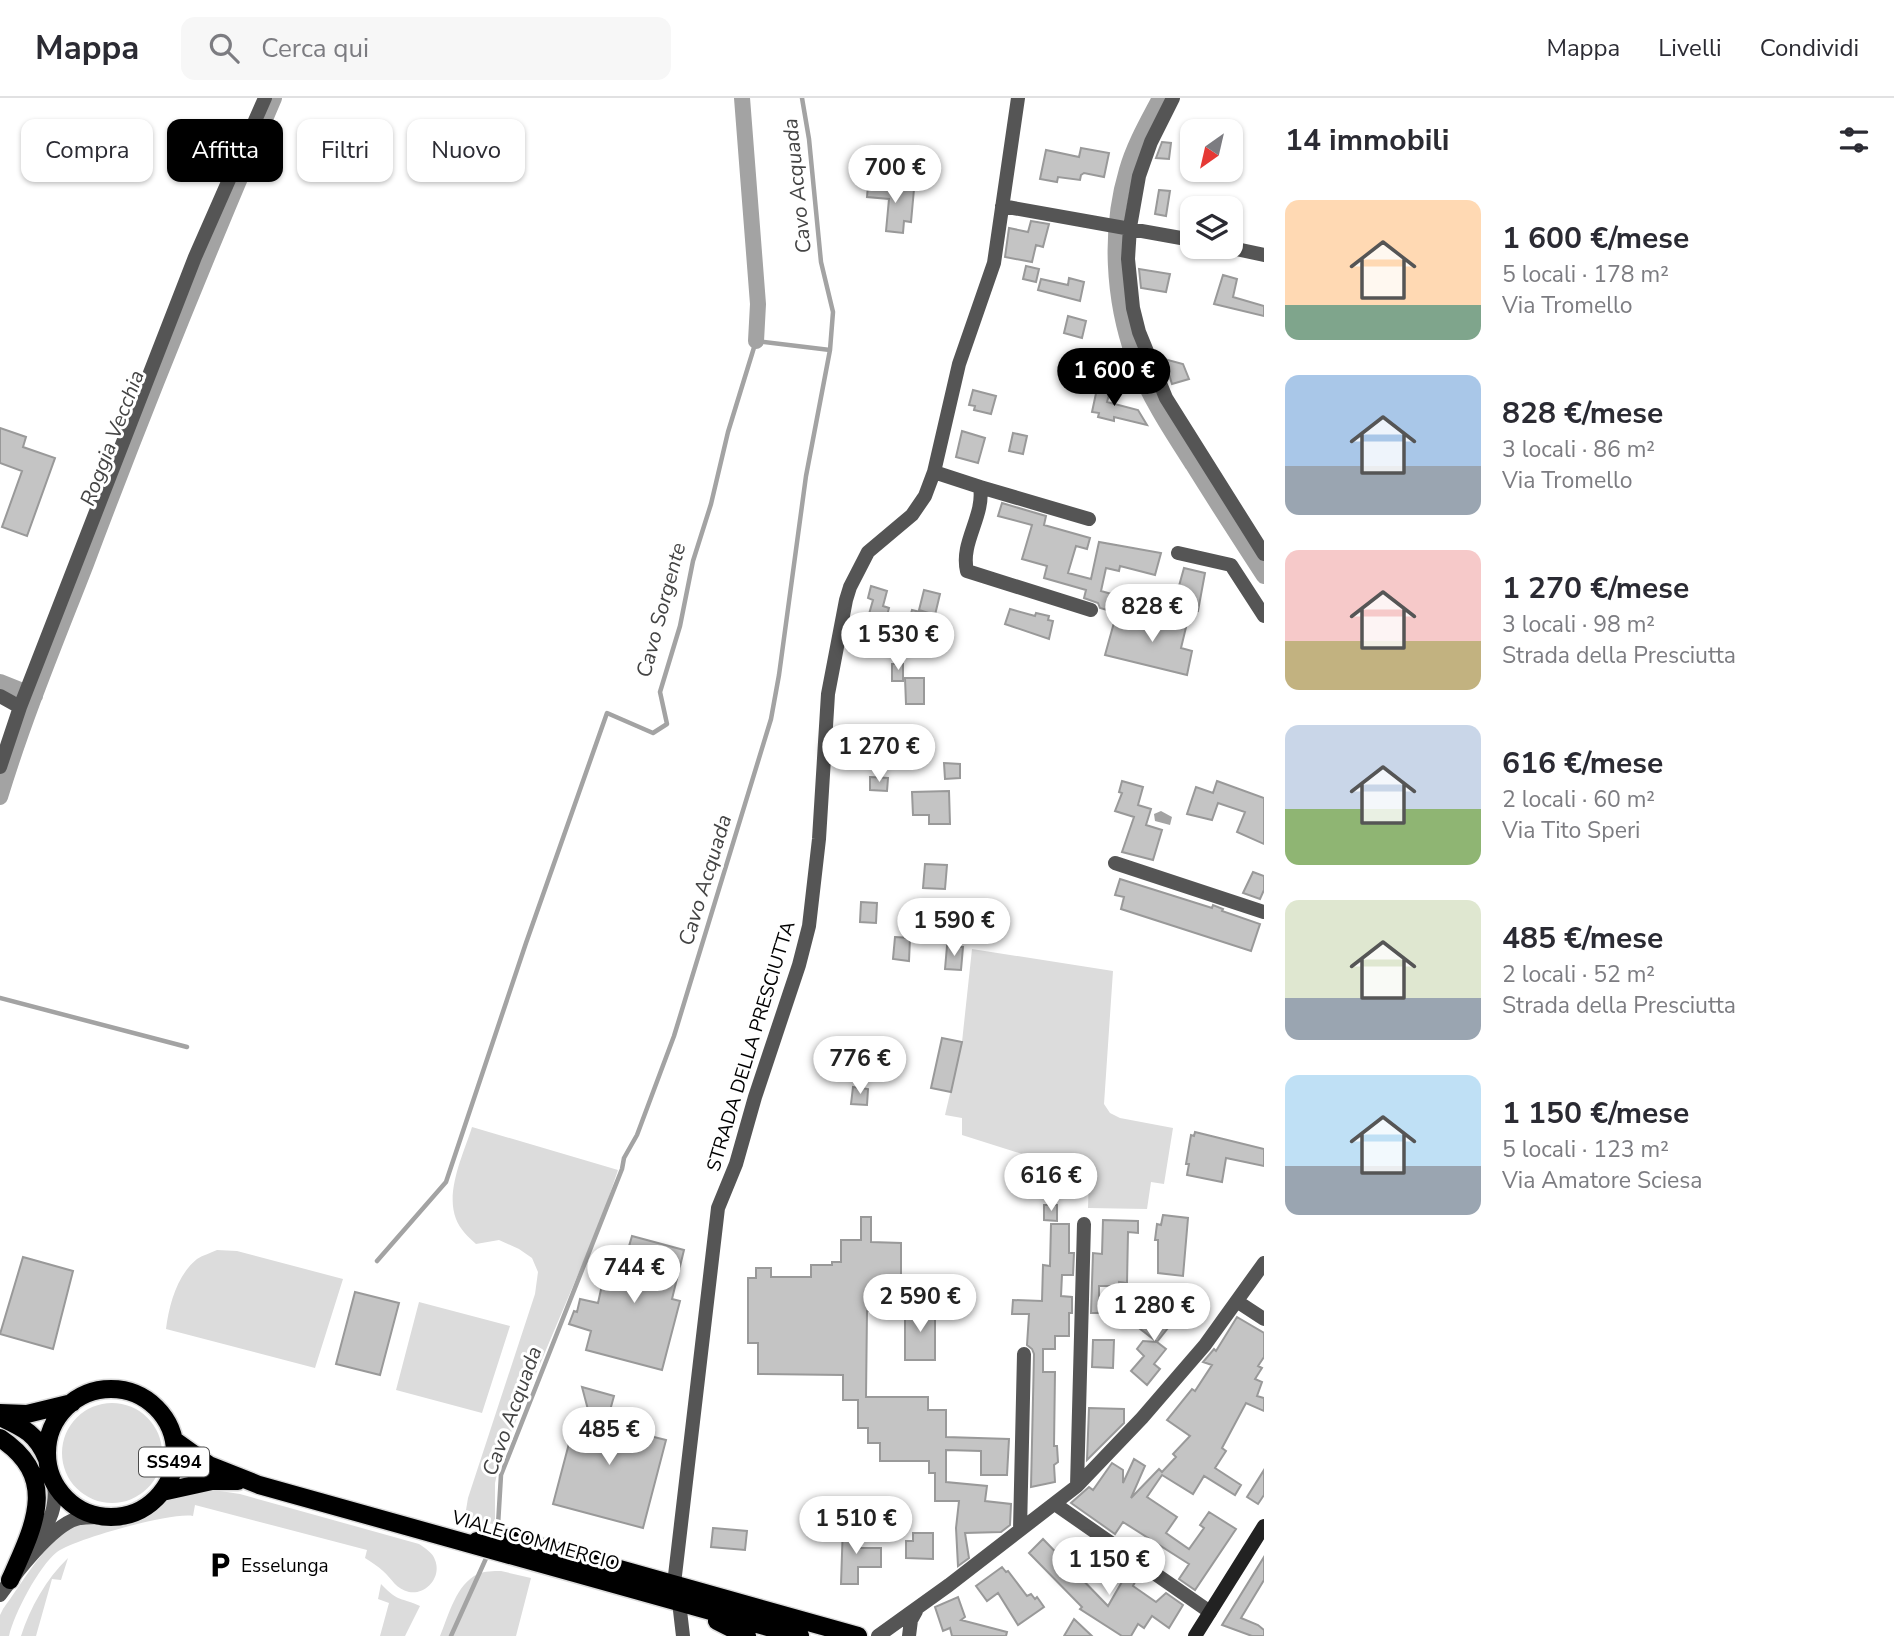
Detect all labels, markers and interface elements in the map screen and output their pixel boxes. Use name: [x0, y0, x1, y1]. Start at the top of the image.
search box: [181, 17, 671, 80]
text: Mappa: [35, 26, 139, 71]
icon: search: [205, 29, 243, 67]
text: Cerca qui: [261, 31, 369, 66]
text: Mappa: [1546, 32, 1620, 64]
text: Livelli: [1658, 32, 1722, 64]
text: Condividi: [1760, 32, 1859, 64]
water label: Cavo Acquada: [776, 117, 818, 255]
chip: Compra: [21, 119, 153, 182]
chip: Affitta: [167, 119, 283, 182]
chip: Filtri: [297, 119, 393, 182]
chip: Nuovo: [407, 119, 525, 182]
north arrow: [1180, 119, 1242, 182]
map controls: [1180, 119, 1243, 259]
text: 14 immobili: [1285, 120, 1450, 161]
icon: filters: [1835, 121, 1873, 159]
pin: 700 €: [846, 146, 944, 205]
text: 700 €: [864, 152, 926, 183]
button: layers: [1180, 196, 1243, 259]
text: 1 600 €/mese: [1502, 218, 1689, 259]
icon: home: [1341, 228, 1425, 312]
text: 5 locali · 178 m²: [1502, 259, 1669, 290]
text: Via Tromello: [1502, 290, 1632, 321]
pin: 1 600 €: [1049, 348, 1179, 408]
text: 1 600 €: [1073, 355, 1155, 386]
water label: Roggia Vecchia: [73, 366, 151, 510]
text: 828 €/mese: [1502, 393, 1663, 434]
icon: home: [1341, 403, 1425, 487]
text: 3 locali · 86 m²: [1502, 434, 1655, 465]
text: Via Tromello: [1502, 465, 1632, 496]
water label: Cavo Sorgente: [630, 540, 692, 680]
text: 1 270 €/mese: [1502, 568, 1689, 609]
icon: home: [1341, 578, 1425, 662]
pin: 828 €: [1103, 584, 1201, 644]
text: 828 €: [1121, 591, 1183, 622]
text: 3 locali · 98 m²: [1502, 609, 1655, 640]
pin: 1 530 €: [833, 612, 963, 672]
text: 1 530 €: [857, 619, 939, 650]
text: Strada della Presciutta: [1502, 640, 1736, 671]
pin: 1 270 €: [814, 724, 944, 784]
text: 1 270 €: [838, 731, 920, 762]
text: 616 €/mese: [1502, 743, 1663, 784]
icon: home: [1341, 753, 1425, 837]
text: 2 locali · 60 m²: [1502, 784, 1655, 815]
water label: Cavo Acquada: [672, 811, 738, 949]
text: Via Tito Speri: [1502, 815, 1640, 846]
pin: 1 590 €: [889, 898, 1019, 958]
text: 1 590 €: [913, 905, 995, 936]
street label: STRADA DELLA PRESCIUTTA: [700, 918, 801, 1175]
text: 485 €/mese: [1502, 918, 1663, 959]
icon: home: [1341, 928, 1425, 1012]
text: 2 locali · 52 m²: [1502, 959, 1655, 990]
text: Strada della Presciutta: [1502, 990, 1736, 1021]
pin: 776 €: [811, 1037, 909, 1096]
text: 776 €: [829, 1043, 891, 1074]
text: 1 150 €/mese: [1502, 1093, 1689, 1134]
icon: home: [1341, 1103, 1425, 1187]
text: 5 locali · 123 m²: [1502, 1134, 1669, 1165]
pin: 616 €: [1002, 1154, 1100, 1213]
text: 616 €: [1020, 1160, 1082, 1191]
text: Via Amatore Sciesa: [1502, 1165, 1703, 1196]
pin: 744 €: [585, 1246, 683, 1305]
text: 744 €: [603, 1252, 665, 1283]
pin: 2 590 €: [855, 1274, 985, 1334]
text: 2 590 €: [879, 1281, 961, 1312]
pin: 1 280 €: [1089, 1284, 1219, 1343]
text: 1 280 €: [1113, 1290, 1195, 1321]
water label: Cavo Acquada: [476, 1342, 548, 1480]
pin: 485 €: [560, 1408, 658, 1467]
text: 485 €: [578, 1414, 640, 1445]
road number: SS494: [139, 1448, 209, 1476]
pin: 1 510 €: [791, 1496, 921, 1556]
text: 1 510 €: [815, 1503, 897, 1534]
street label: VIALE COMMERCIO: [448, 1504, 623, 1577]
pin: 1 150 €: [1044, 1538, 1174, 1597]
text: 1 150 €: [1068, 1544, 1150, 1575]
parking icon: Esselunga: [205, 1550, 235, 1580]
place label: Esselunga: [241, 1553, 329, 1579]

